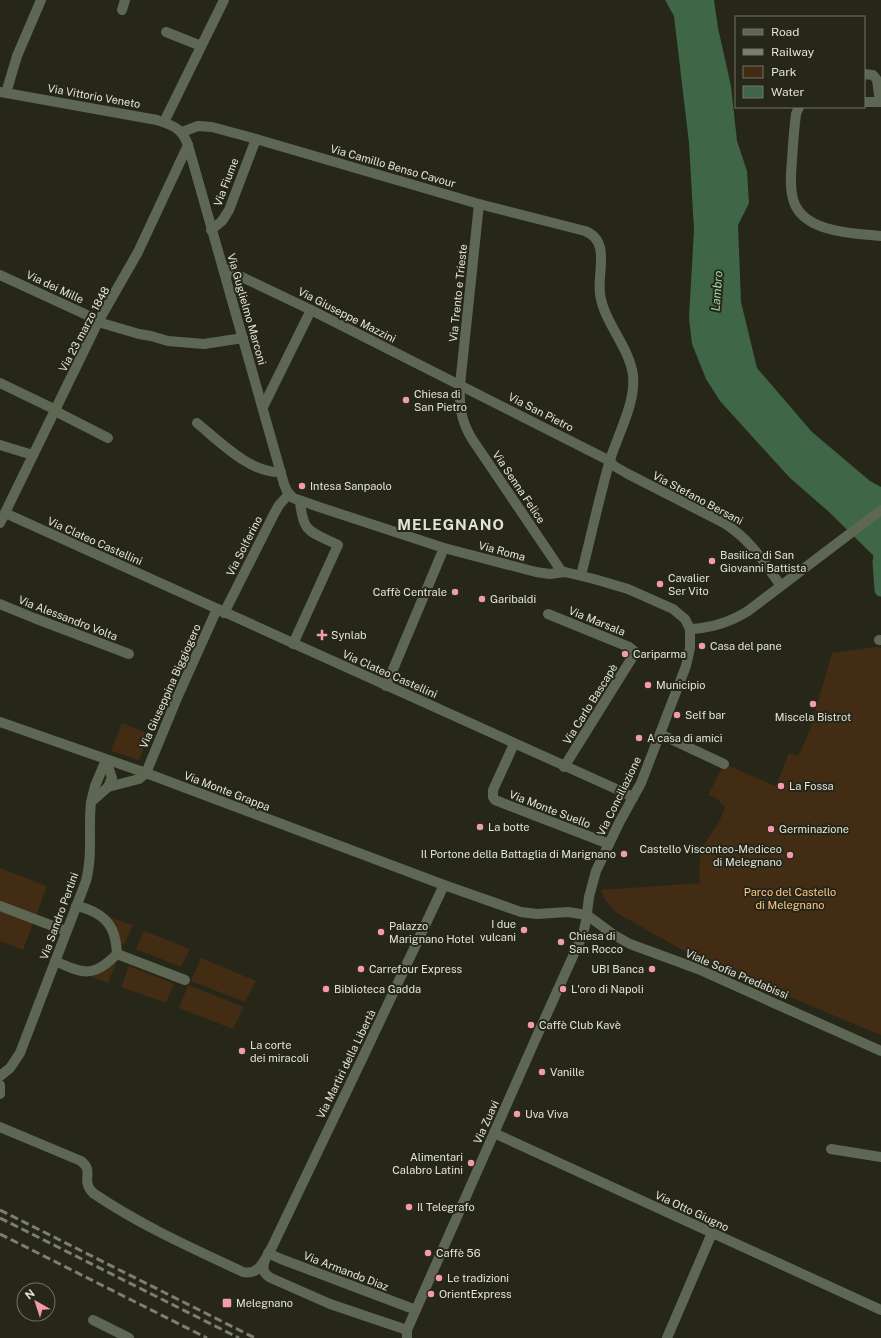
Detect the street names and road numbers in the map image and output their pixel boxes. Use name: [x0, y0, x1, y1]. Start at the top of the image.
street label: Via Vittorio Veneto: [47, 82, 141, 110]
street label: Via Camillo Benso Cavour: [329, 142, 457, 190]
street label: Via Fiume: [211, 156, 241, 208]
street label: Via Trento e Trieste: [447, 243, 469, 343]
street label: Via Guglielmo Marconi: [225, 252, 269, 366]
street label: Via dei Mille: [24, 268, 86, 306]
street label: Via 23 marzo 1848: [56, 284, 112, 374]
street label: Via Giuseppe Mazzini: [296, 285, 398, 345]
street label: Via San Pietro: [506, 390, 576, 434]
street label: Via Senna Felice: [490, 449, 548, 525]
street label: Via Stefano Bersani: [651, 469, 745, 527]
street label: Via Solferino: [224, 514, 264, 578]
street label: Via Clateo Castellini: [46, 515, 144, 567]
street label: Via Roma: [477, 539, 527, 563]
street label: Via Alessandro Volta: [17, 594, 119, 642]
street label: Via Marsala: [567, 604, 627, 638]
street label: Via Giuseppina Biggiogero: [137, 622, 203, 750]
street label: Via Clateo Castellini: [341, 648, 439, 700]
street label: Via Carlo Bascapè: [560, 662, 620, 746]
street label: Via Conciliazione: [595, 754, 643, 838]
street label: Via Monte Grappa: [182, 769, 272, 813]
street label: Via Monte Suello: [508, 788, 592, 830]
street label: Via Sandro Pertini: [38, 871, 80, 961]
street label: Viale Sofia Predabissi: [684, 947, 790, 1001]
street label: Via Martiri della Libertà: [314, 1008, 378, 1120]
street label: Via Zuavi: [471, 1098, 501, 1146]
street label: Via Otto Giugno: [653, 1189, 731, 1233]
street label: Via Armando Diaz: [302, 1249, 390, 1293]

